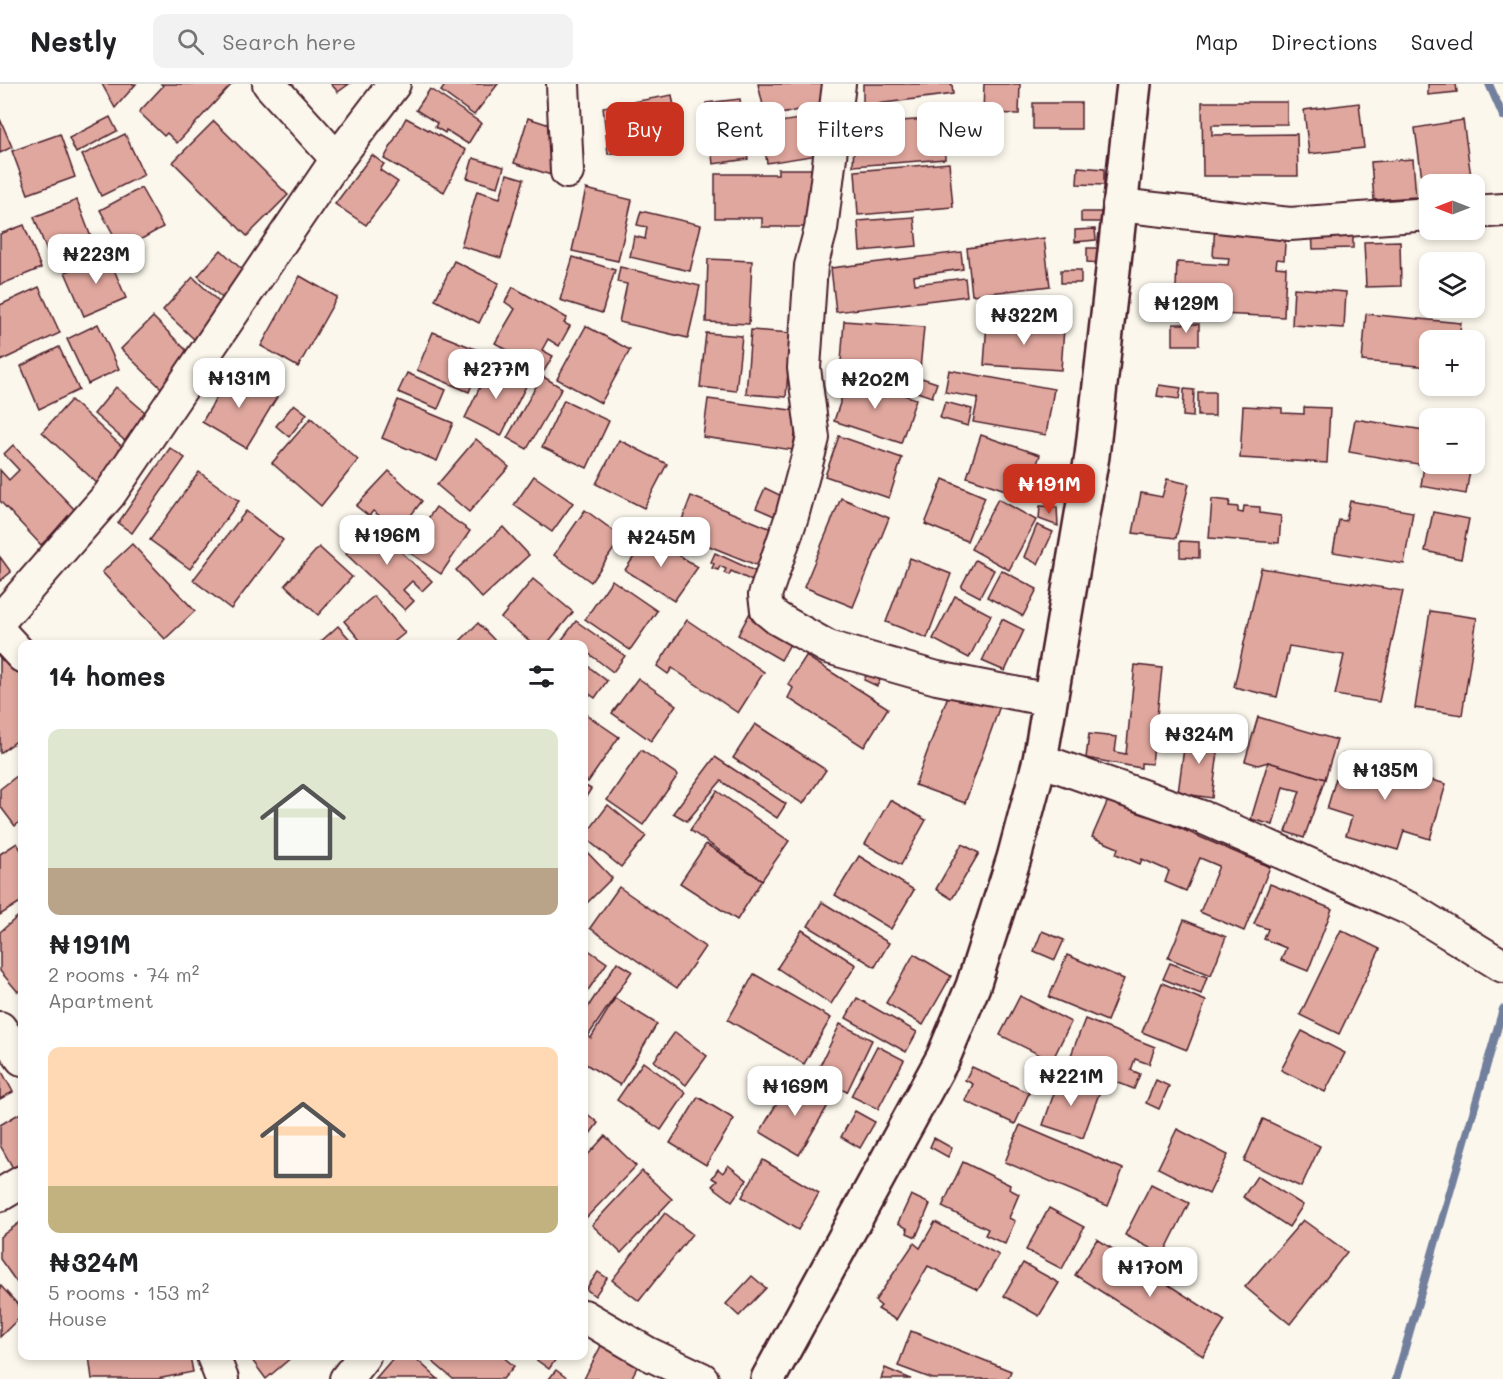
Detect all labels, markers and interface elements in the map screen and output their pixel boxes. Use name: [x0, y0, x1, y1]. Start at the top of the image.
search box: [153, 14, 573, 68]
text: Nestly: [30, 23, 117, 59]
icon: search: [174, 25, 207, 58]
text: Search here: [222, 27, 356, 56]
text: Map: [1195, 28, 1238, 55]
text: Directions: [1271, 28, 1378, 55]
text: Saved: [1411, 28, 1473, 55]
chip: Buy: [606, 102, 684, 156]
chip: Rent: [696, 102, 785, 156]
chip: Filters: [797, 102, 905, 156]
chip: New: [917, 102, 1004, 156]
north arrow: [1419, 174, 1485, 240]
map controls: [1419, 174, 1485, 474]
pin: ₦223M: [54, 234, 138, 285]
text: ₦223M: [62, 240, 130, 266]
button: layers: [1419, 252, 1485, 318]
pin: ₦129M: [1144, 283, 1228, 334]
text: ₦129M: [1153, 289, 1219, 315]
pin: ₦322M: [982, 295, 1066, 346]
text: ₦322M: [990, 301, 1058, 327]
button: +: [1419, 330, 1485, 396]
pin: ₦277M: [454, 349, 538, 400]
text: ₦277M: [462, 355, 530, 381]
pin: ₦131M: [197, 358, 281, 409]
pin: ₦202M: [833, 359, 917, 410]
text: ₦131M: [207, 364, 271, 390]
text: ₦202M: [840, 365, 910, 391]
button: −: [1419, 408, 1485, 474]
pin: ₦191M: [1007, 464, 1091, 515]
text: ₦191M: [1017, 470, 1081, 496]
pin: ₦196M: [345, 515, 429, 566]
pin: ₦245M: [619, 517, 703, 568]
text: ₦196M: [353, 521, 421, 547]
text: ₦245M: [626, 523, 696, 549]
text: 14 homes: [48, 659, 166, 693]
icon: filters: [525, 660, 558, 693]
pin: ₦324M: [1157, 714, 1241, 765]
text: ₦324M: [1164, 720, 1234, 746]
pin: ₦135M: [1343, 750, 1427, 801]
text: ₦135M: [1352, 756, 1418, 782]
icon: home: [249, 768, 357, 876]
text: ₦191M: [48, 927, 131, 961]
text: 2 rooms · 74 m²: [48, 961, 199, 987]
text: Apartment: [48, 987, 154, 1013]
pin: ₦221M: [1029, 1056, 1113, 1107]
text: ₦221M: [1038, 1062, 1104, 1088]
pin: ₦169M: [753, 1066, 837, 1117]
text: ₦169M: [761, 1072, 829, 1098]
icon: home: [249, 1086, 357, 1194]
text: ₦324M: [48, 1245, 139, 1279]
pin: ₦170M: [1108, 1247, 1192, 1298]
text: ₦170M: [1116, 1253, 1184, 1279]
text: 5 rooms · 153 m²: [48, 1279, 209, 1305]
text: House: [48, 1305, 107, 1331]

